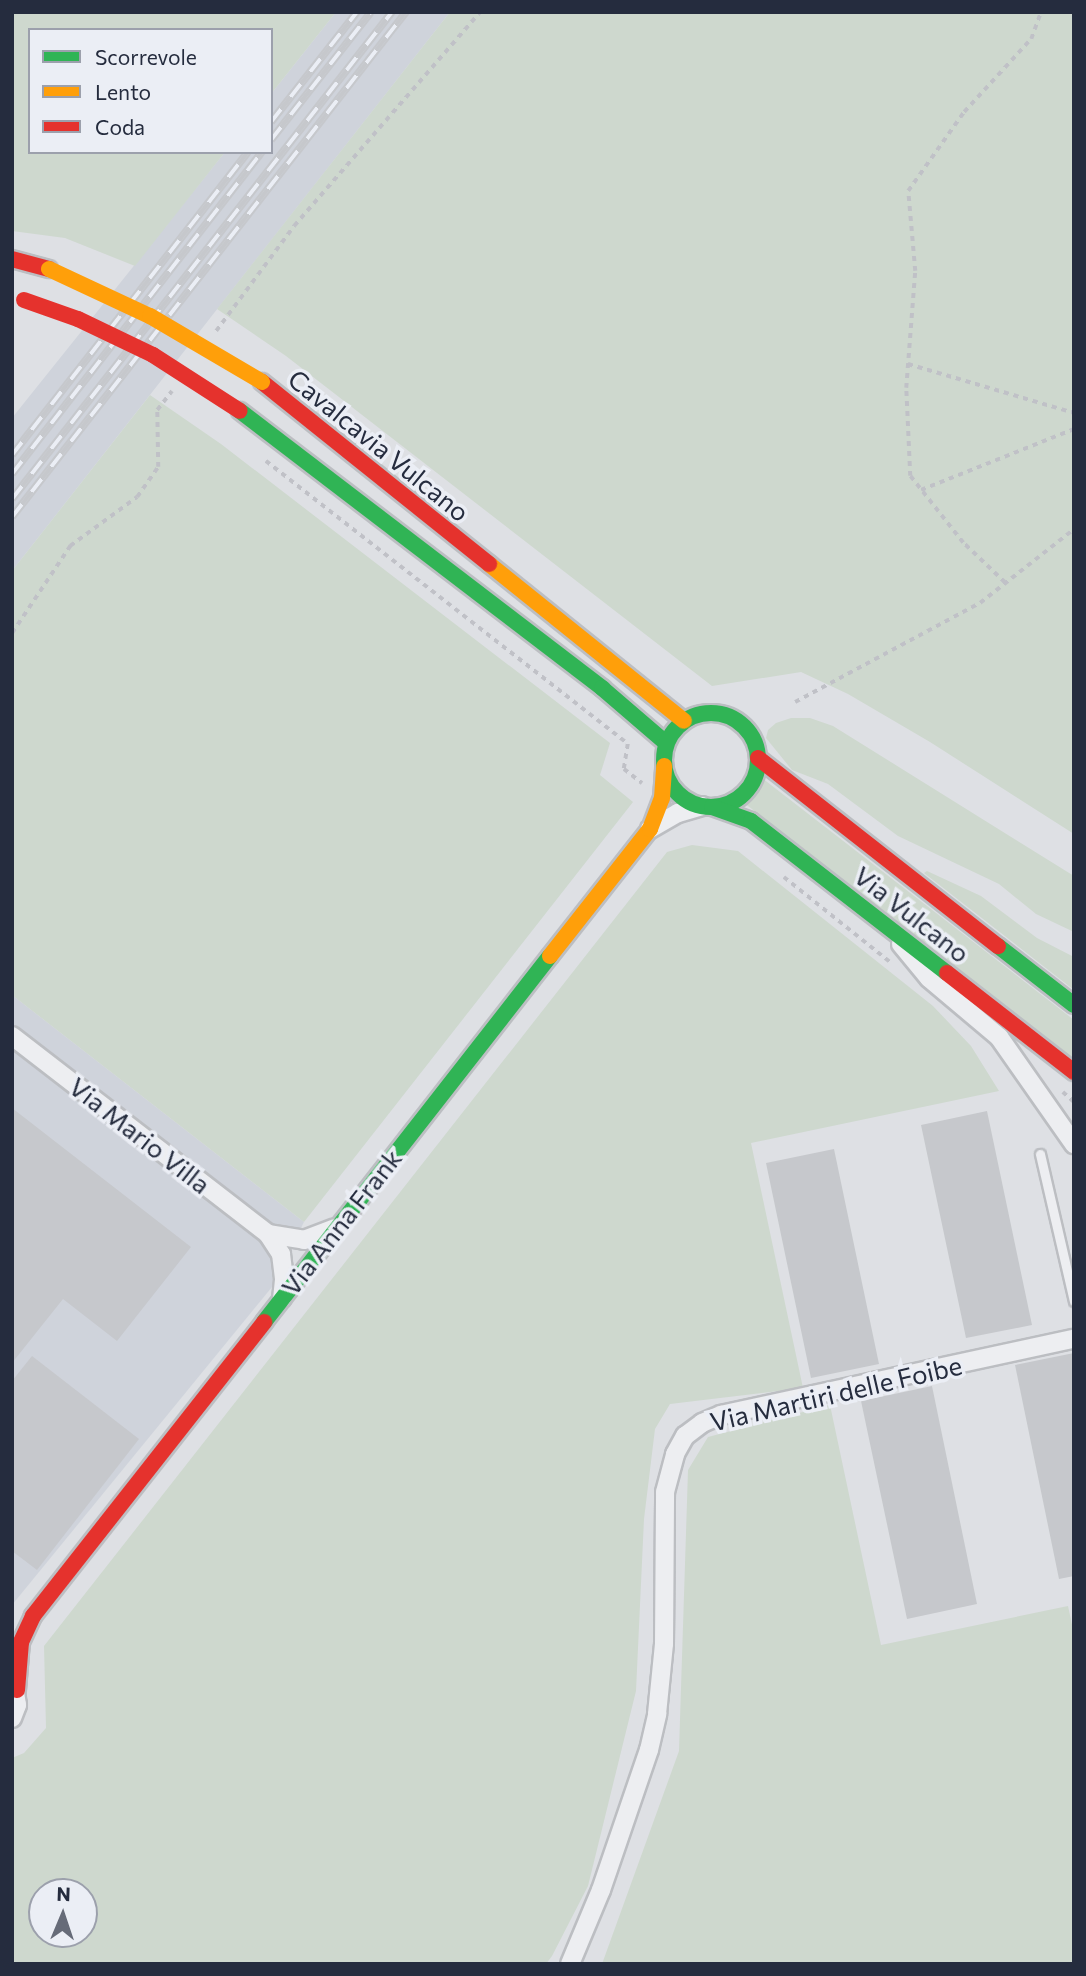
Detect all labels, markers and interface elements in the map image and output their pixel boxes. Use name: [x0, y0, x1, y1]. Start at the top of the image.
legend: [28, 28, 273, 154]
text: Scorrevole: [95, 44, 197, 69]
text: Lento: [95, 79, 151, 104]
text: Coda: [95, 114, 145, 139]
street label: Cavalcavia Vulcano: [282, 362, 476, 528]
street label: Via Vulcano: [848, 859, 976, 969]
street label: Via Mario Villa: [63, 1070, 217, 1200]
street label: Via Anna Frank: [274, 1143, 408, 1301]
street label: Via Martiri delle Foibe: [707, 1349, 965, 1437]
north arrow: [28, 1878, 98, 1948]
text: N: [56, 1882, 71, 1905]

